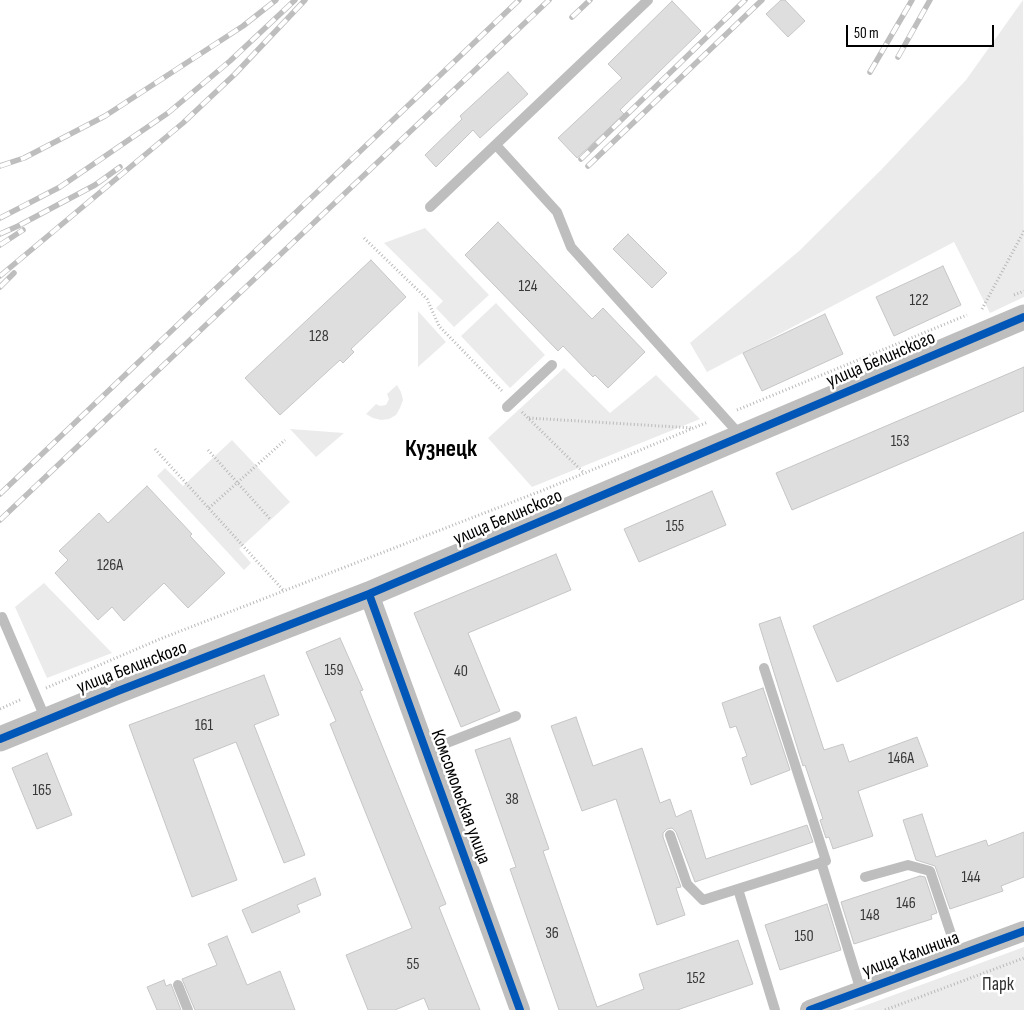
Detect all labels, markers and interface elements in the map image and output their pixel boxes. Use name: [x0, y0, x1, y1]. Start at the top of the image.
scale bar: [849, 15, 996, 47]
text: 50 m: [854, 24, 879, 43]
house number: 124: [519, 277, 537, 297]
house number: 122: [910, 291, 928, 311]
house number: 128: [309, 327, 329, 347]
street label: улица Белинского: [823, 327, 939, 393]
house number: 153: [891, 432, 909, 452]
district label: Кузнецк: [405, 436, 477, 464]
street label: улица Белинского: [450, 485, 566, 551]
house number: 155: [666, 517, 684, 537]
house number: 126А: [97, 556, 123, 576]
street label: улица Белинского: [74, 637, 190, 699]
house number: 159: [324, 661, 344, 681]
house number: 40: [454, 662, 468, 682]
house number: 161: [195, 716, 213, 736]
street label: Комсомольская улица: [425, 727, 495, 867]
house number: 146А: [888, 749, 914, 769]
house number: 165: [32, 781, 52, 801]
house number: 38: [505, 790, 519, 810]
house number: 144: [961, 868, 981, 888]
house number: 146: [896, 894, 916, 914]
house number: 148: [860, 906, 880, 926]
house number: 36: [545, 924, 559, 944]
house number: 150: [794, 927, 814, 947]
street label: улица Калинина: [859, 927, 963, 983]
house number: 55: [407, 955, 419, 975]
house number: 152: [687, 969, 705, 989]
park label: Парк: [982, 974, 1014, 996]

